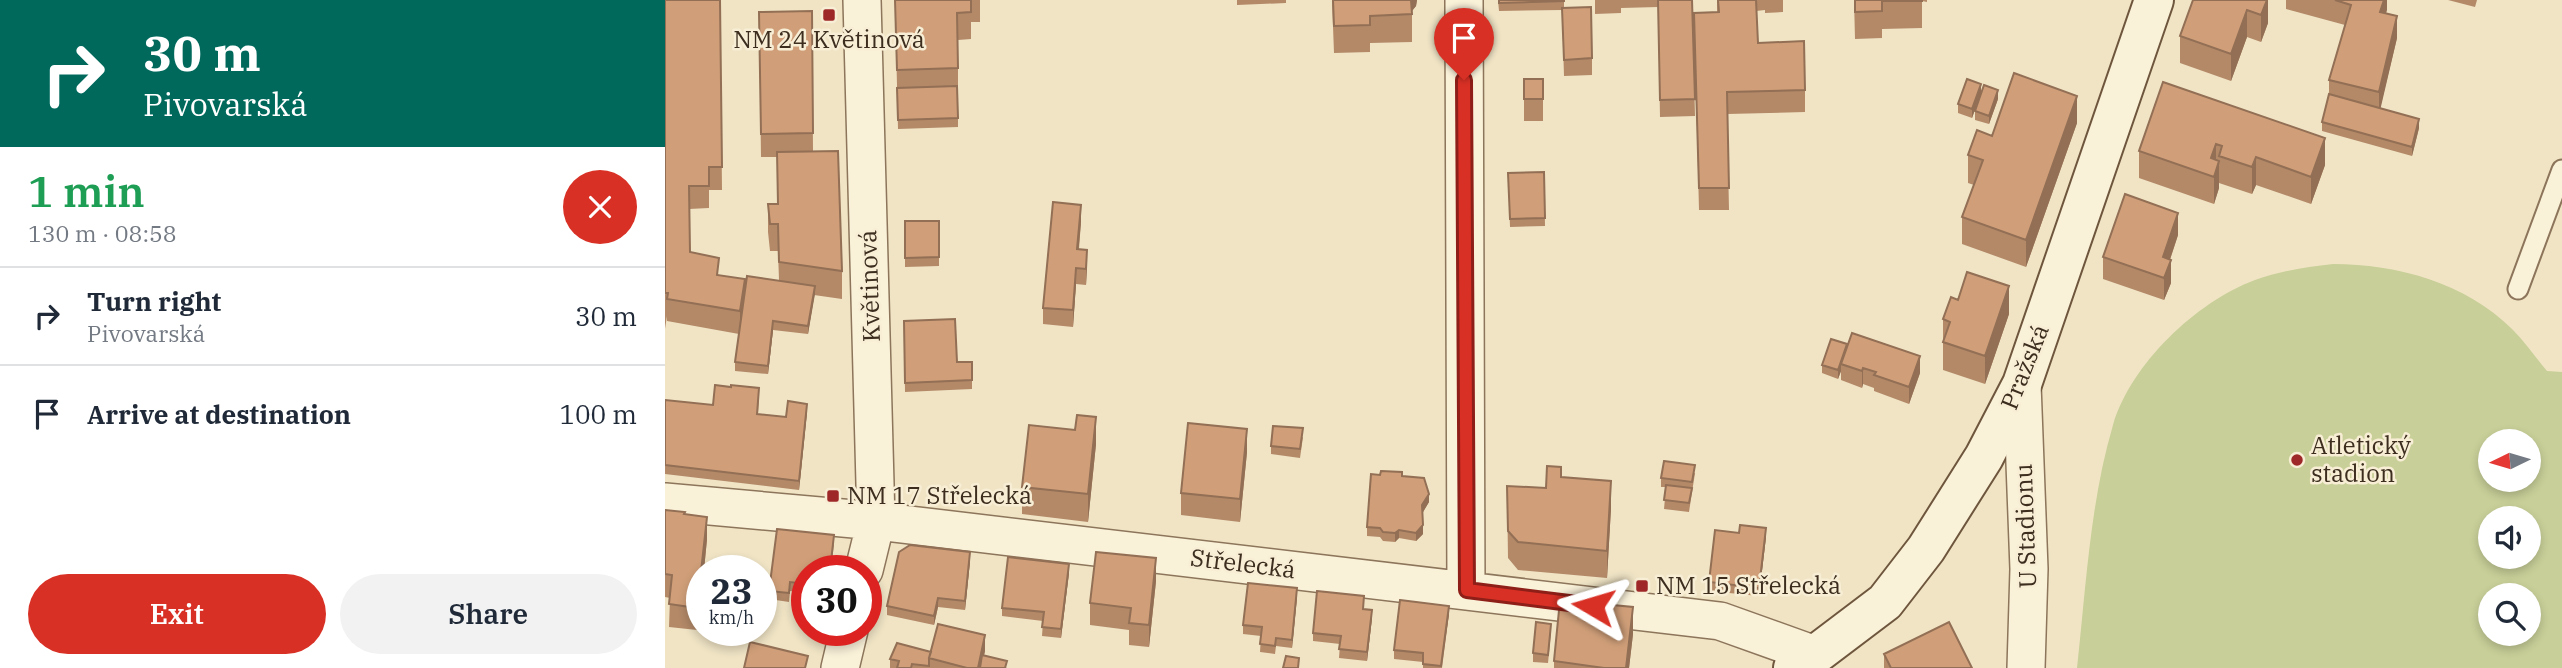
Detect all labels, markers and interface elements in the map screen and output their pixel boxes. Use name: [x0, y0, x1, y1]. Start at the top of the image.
marker: NM 24 Květinová: [821, 7, 837, 23]
pin: [1434, 8, 1494, 80]
icon: arrive: [1445, 19, 1483, 57]
text: 30 m: [143, 21, 261, 84]
place label: NM 24 Květinová: [733, 23, 925, 55]
icon: right: [28, 28, 119, 119]
text: Pivovarská: [143, 83, 308, 125]
text: 1 min: [28, 164, 145, 219]
button: close: [563, 170, 637, 244]
text: 130 m · 08:58: [28, 218, 177, 248]
street label: Květinová: [851, 229, 887, 343]
text: Turn right: [87, 284, 221, 318]
icon: right: [28, 297, 66, 335]
text: 30 m: [575, 299, 637, 333]
text: Pivovarská: [87, 318, 205, 348]
street label: Pražská: [1993, 319, 2056, 414]
icon: arrive: [28, 395, 66, 433]
text: Arrive at destination: [87, 397, 351, 431]
text: 100 m: [559, 397, 637, 431]
place label: Atletický stadion: [2311, 429, 2411, 489]
north arrow: [2478, 429, 2541, 492]
map controls: [2478, 429, 2541, 646]
marker: Atletický stadion: [2289, 452, 2305, 468]
street label: U Stadionu: [2007, 463, 2043, 589]
place label: NM 17 Střelecká: [847, 479, 1032, 511]
marker: NM 17 Střelecká: [825, 488, 841, 504]
button: sound: [2478, 506, 2541, 569]
street label: Střelecká: [1189, 541, 1298, 585]
speed limit sign: 30: [791, 555, 882, 646]
text: 23: [710, 568, 753, 614]
position arrow: [1556, 569, 1630, 643]
place label: NM 15 Střelecká: [1656, 569, 1841, 601]
button: Exit: [28, 574, 326, 654]
button: Share: [340, 574, 637, 654]
marker: NM 15 Střelecká: [1634, 578, 1650, 594]
button: search: [2478, 583, 2541, 646]
text: km/h: [709, 606, 754, 629]

